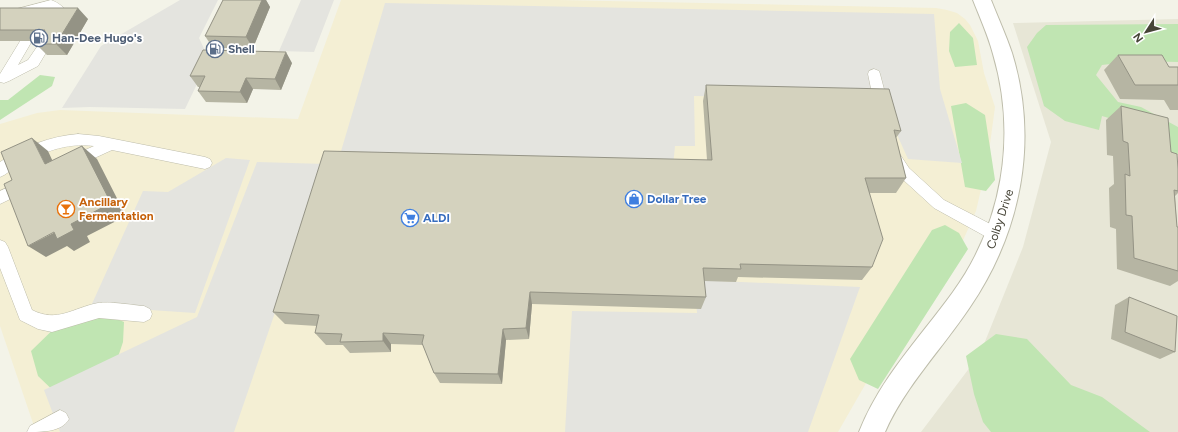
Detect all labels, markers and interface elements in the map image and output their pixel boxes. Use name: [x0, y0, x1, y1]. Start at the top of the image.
north arrow: [1126, 12, 1166, 52]
fuel station icon: Han-Dee Hugo's: [29, 28, 49, 48]
text: N: [1131, 30, 1146, 45]
place label: Han-Dee Hugo's: [52, 31, 143, 45]
fuel station icon: Shell: [205, 39, 225, 59]
place label: Shell: [228, 42, 255, 56]
street label: Colby Drive: [984, 187, 1016, 251]
shop icon: Dollar Tree: [624, 189, 644, 209]
place label: Dollar Tree: [647, 192, 707, 206]
place label: Ancillary Fermentation: [79, 195, 154, 223]
bar icon: Ancillary Fermentation: [56, 199, 76, 219]
supermarket icon: ALDI: [400, 208, 420, 228]
place label: ALDI: [423, 211, 450, 225]

